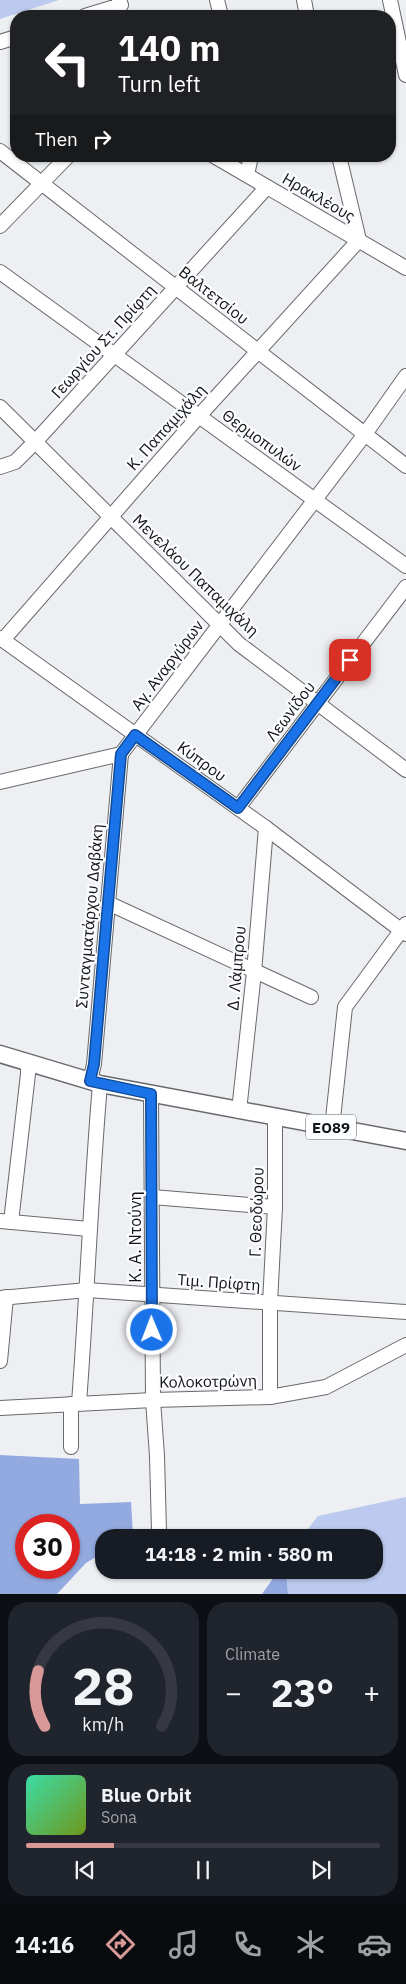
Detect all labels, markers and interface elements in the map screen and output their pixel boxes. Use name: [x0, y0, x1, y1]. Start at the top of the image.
text: 140 m: [118, 25, 221, 71]
icon: left: [35, 30, 100, 95]
text: Turn left: [118, 69, 201, 98]
icon: right: [88, 125, 116, 153]
text: Then: [35, 127, 78, 151]
street label: Ηρακλέους: [279, 168, 359, 226]
street label: Βαλτετσίου: [175, 261, 253, 329]
street label: Γεωργίου Στ. Πρίφτη: [47, 280, 159, 402]
street label: Κ. Παπαμιχάλη: [122, 380, 210, 474]
street label: Θερμοπυλών: [218, 404, 306, 476]
street label: Μενελάου Παπαμιχάλη: [129, 509, 263, 641]
street label: Αγ. Αναργύρων: [126, 616, 208, 714]
pin: [329, 639, 371, 681]
icon: arrive: [336, 646, 364, 674]
street label: Λεωνίδου: [261, 677, 319, 745]
street label: Κύπρου: [174, 737, 230, 785]
street label: Συνταγματάρχου Δαβάκη: [71, 823, 107, 1009]
street label: Δ. Λάμπρου: [222, 925, 250, 1011]
road number: ΕΟ89: [306, 1114, 356, 1140]
street label: Γ. Θεοδώρου: [244, 1167, 268, 1257]
street label: Κ. Α. Ντούνη: [125, 1191, 145, 1283]
street label: Τιμ. Πρίφτη: [177, 1269, 261, 1295]
position arrow: [125, 1303, 177, 1355]
street label: Κολοκοτρώνη: [159, 1370, 257, 1392]
speed limit sign: 30: [15, 1514, 80, 1579]
text: 14:18 · 2 min · 580 m: [145, 1542, 333, 1566]
text: Climate: [225, 1644, 280, 1664]
text: 28: [72, 1652, 135, 1719]
text: 23°: [271, 1668, 334, 1717]
text: −: [225, 1674, 242, 1711]
text: +: [363, 1674, 380, 1711]
text: km/h: [83, 1713, 125, 1736]
text: Blue Orbit: [101, 1783, 191, 1807]
text: Sona: [101, 1807, 137, 1827]
icon: previous: [71, 1856, 99, 1884]
icon: pause: [189, 1856, 217, 1884]
icon: next: [307, 1856, 335, 1884]
icon: directions: [103, 1927, 138, 1962]
icon: music: [166, 1927, 201, 1962]
icon: phone: [230, 1927, 265, 1962]
icon: climate: [293, 1927, 328, 1962]
icon: car: [357, 1927, 392, 1962]
text: 14:16: [14, 1930, 74, 1959]

